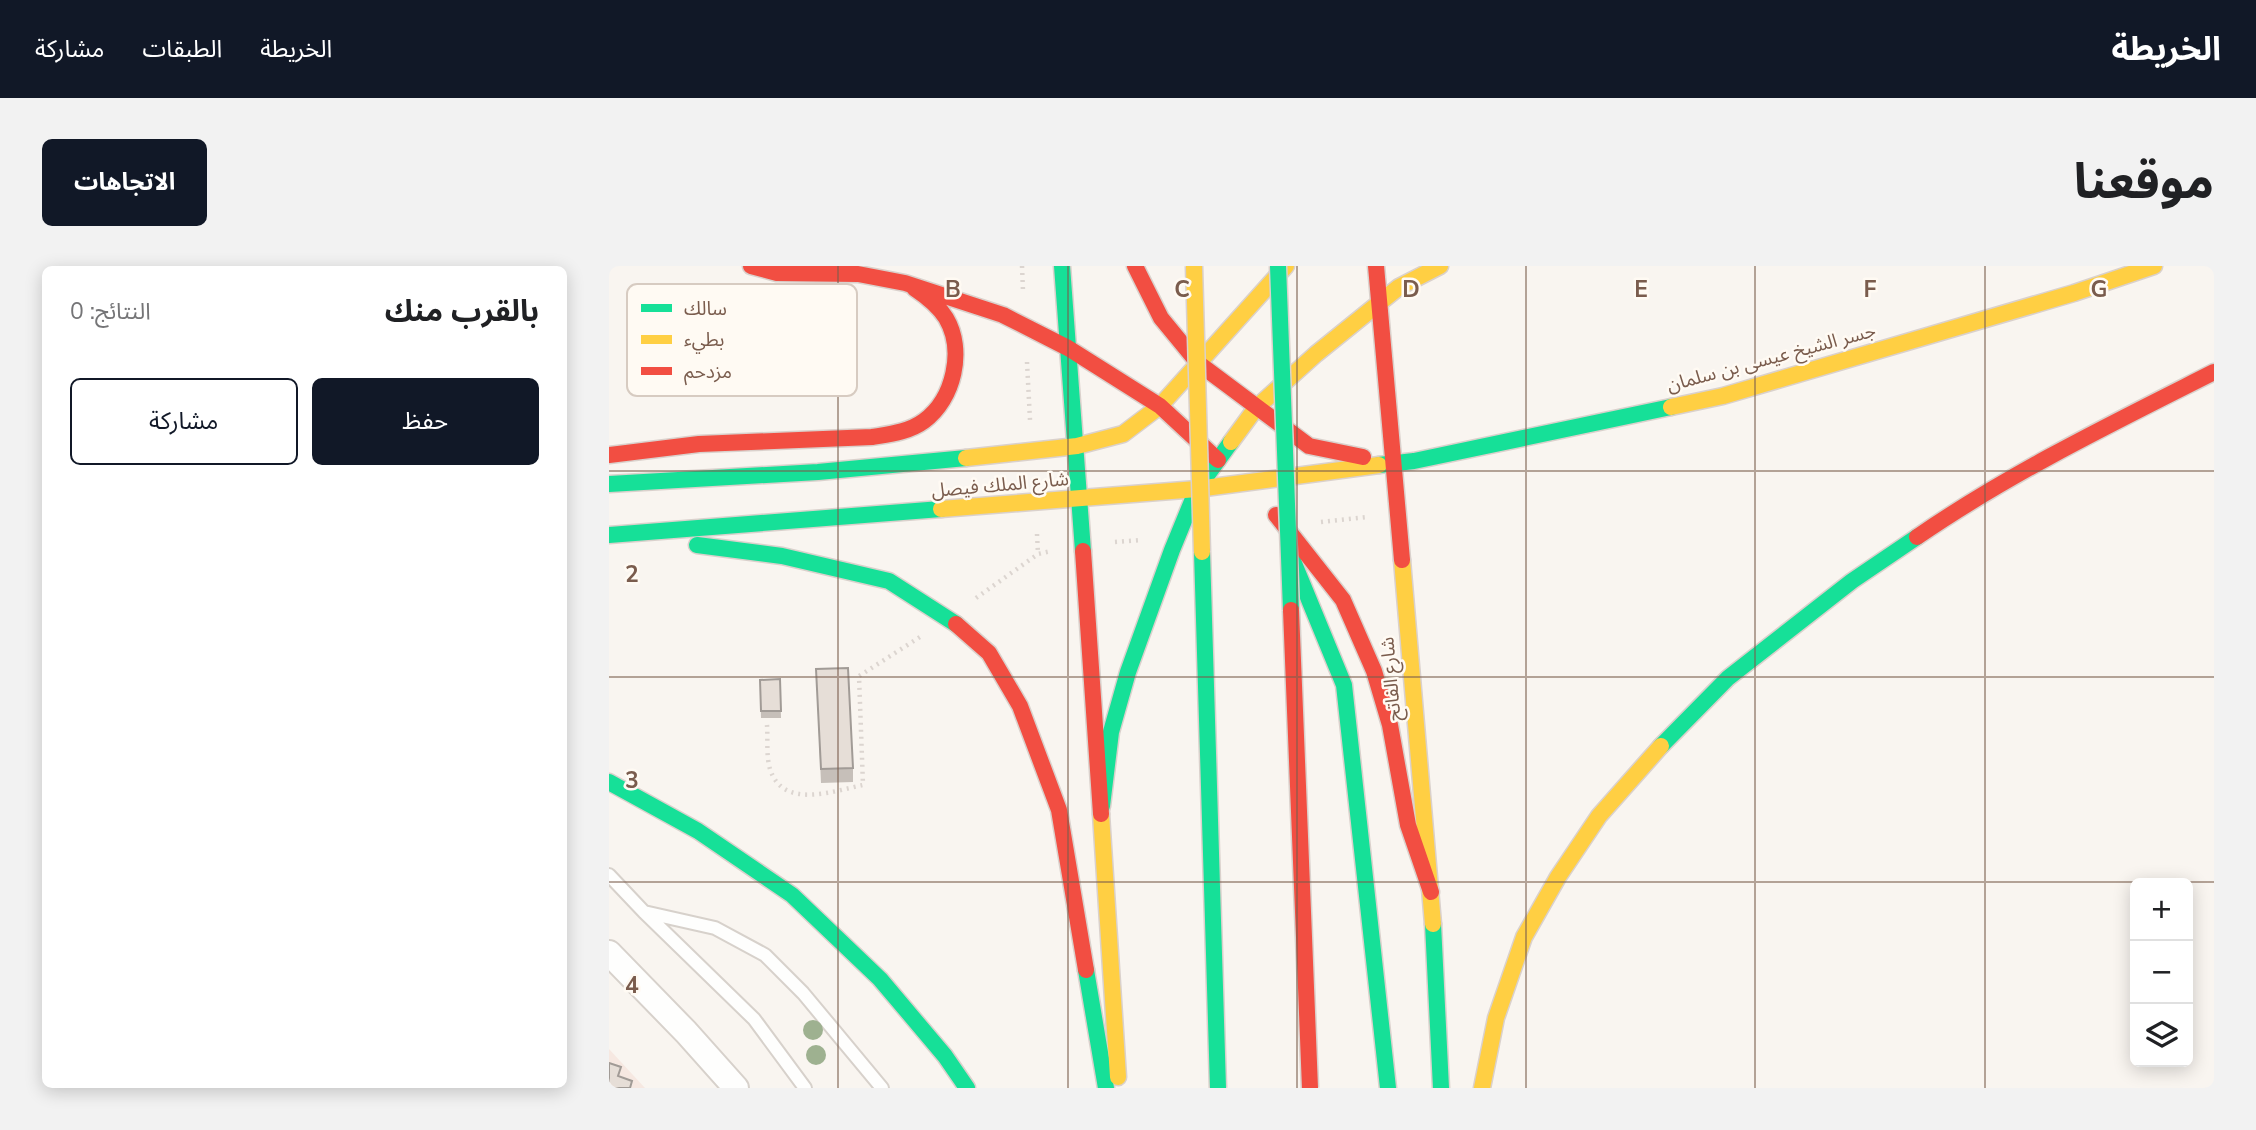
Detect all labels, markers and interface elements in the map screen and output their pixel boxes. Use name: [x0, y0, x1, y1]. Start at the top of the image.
text: الخريطة: [2111, 27, 2221, 72]
text: مشاركة: [35, 33, 104, 65]
text: الطبقات: [142, 33, 222, 65]
text: الخريطة: [260, 33, 332, 65]
button: الاتجاهات: [42, 139, 207, 226]
text: موقعنا: [2074, 148, 2214, 215]
text: B: [945, 274, 961, 305]
text: C: [1174, 274, 1190, 305]
text: D: [1402, 274, 1420, 305]
text: E: [1634, 274, 1648, 305]
text: F: [1864, 274, 1877, 305]
text: G: [2091, 274, 2107, 305]
legend: [627, 284, 857, 396]
text: بالقرب منك: [385, 291, 539, 332]
text: النتائج: 0: [70, 296, 151, 327]
text: سالك: [684, 296, 727, 322]
street label: جسر الشيخ عيسى بن سلمان: [1664, 318, 1879, 399]
text: بطيء: [684, 327, 724, 354]
text: مزدحم: [684, 359, 732, 386]
button: مشاركة: [70, 378, 298, 465]
button: حفظ: [312, 378, 539, 465]
street label: شارع الملك فيصل: [930, 466, 1070, 504]
text: 2: [625, 559, 639, 590]
street label: شارع الفاتح: [1374, 636, 1409, 722]
text: 3: [625, 765, 639, 796]
map controls: [2130, 878, 2193, 1067]
button: +: [2130, 878, 2193, 941]
button: −: [2130, 941, 2193, 1004]
text: 4: [625, 970, 639, 1001]
button: layers: [2130, 1004, 2193, 1067]

